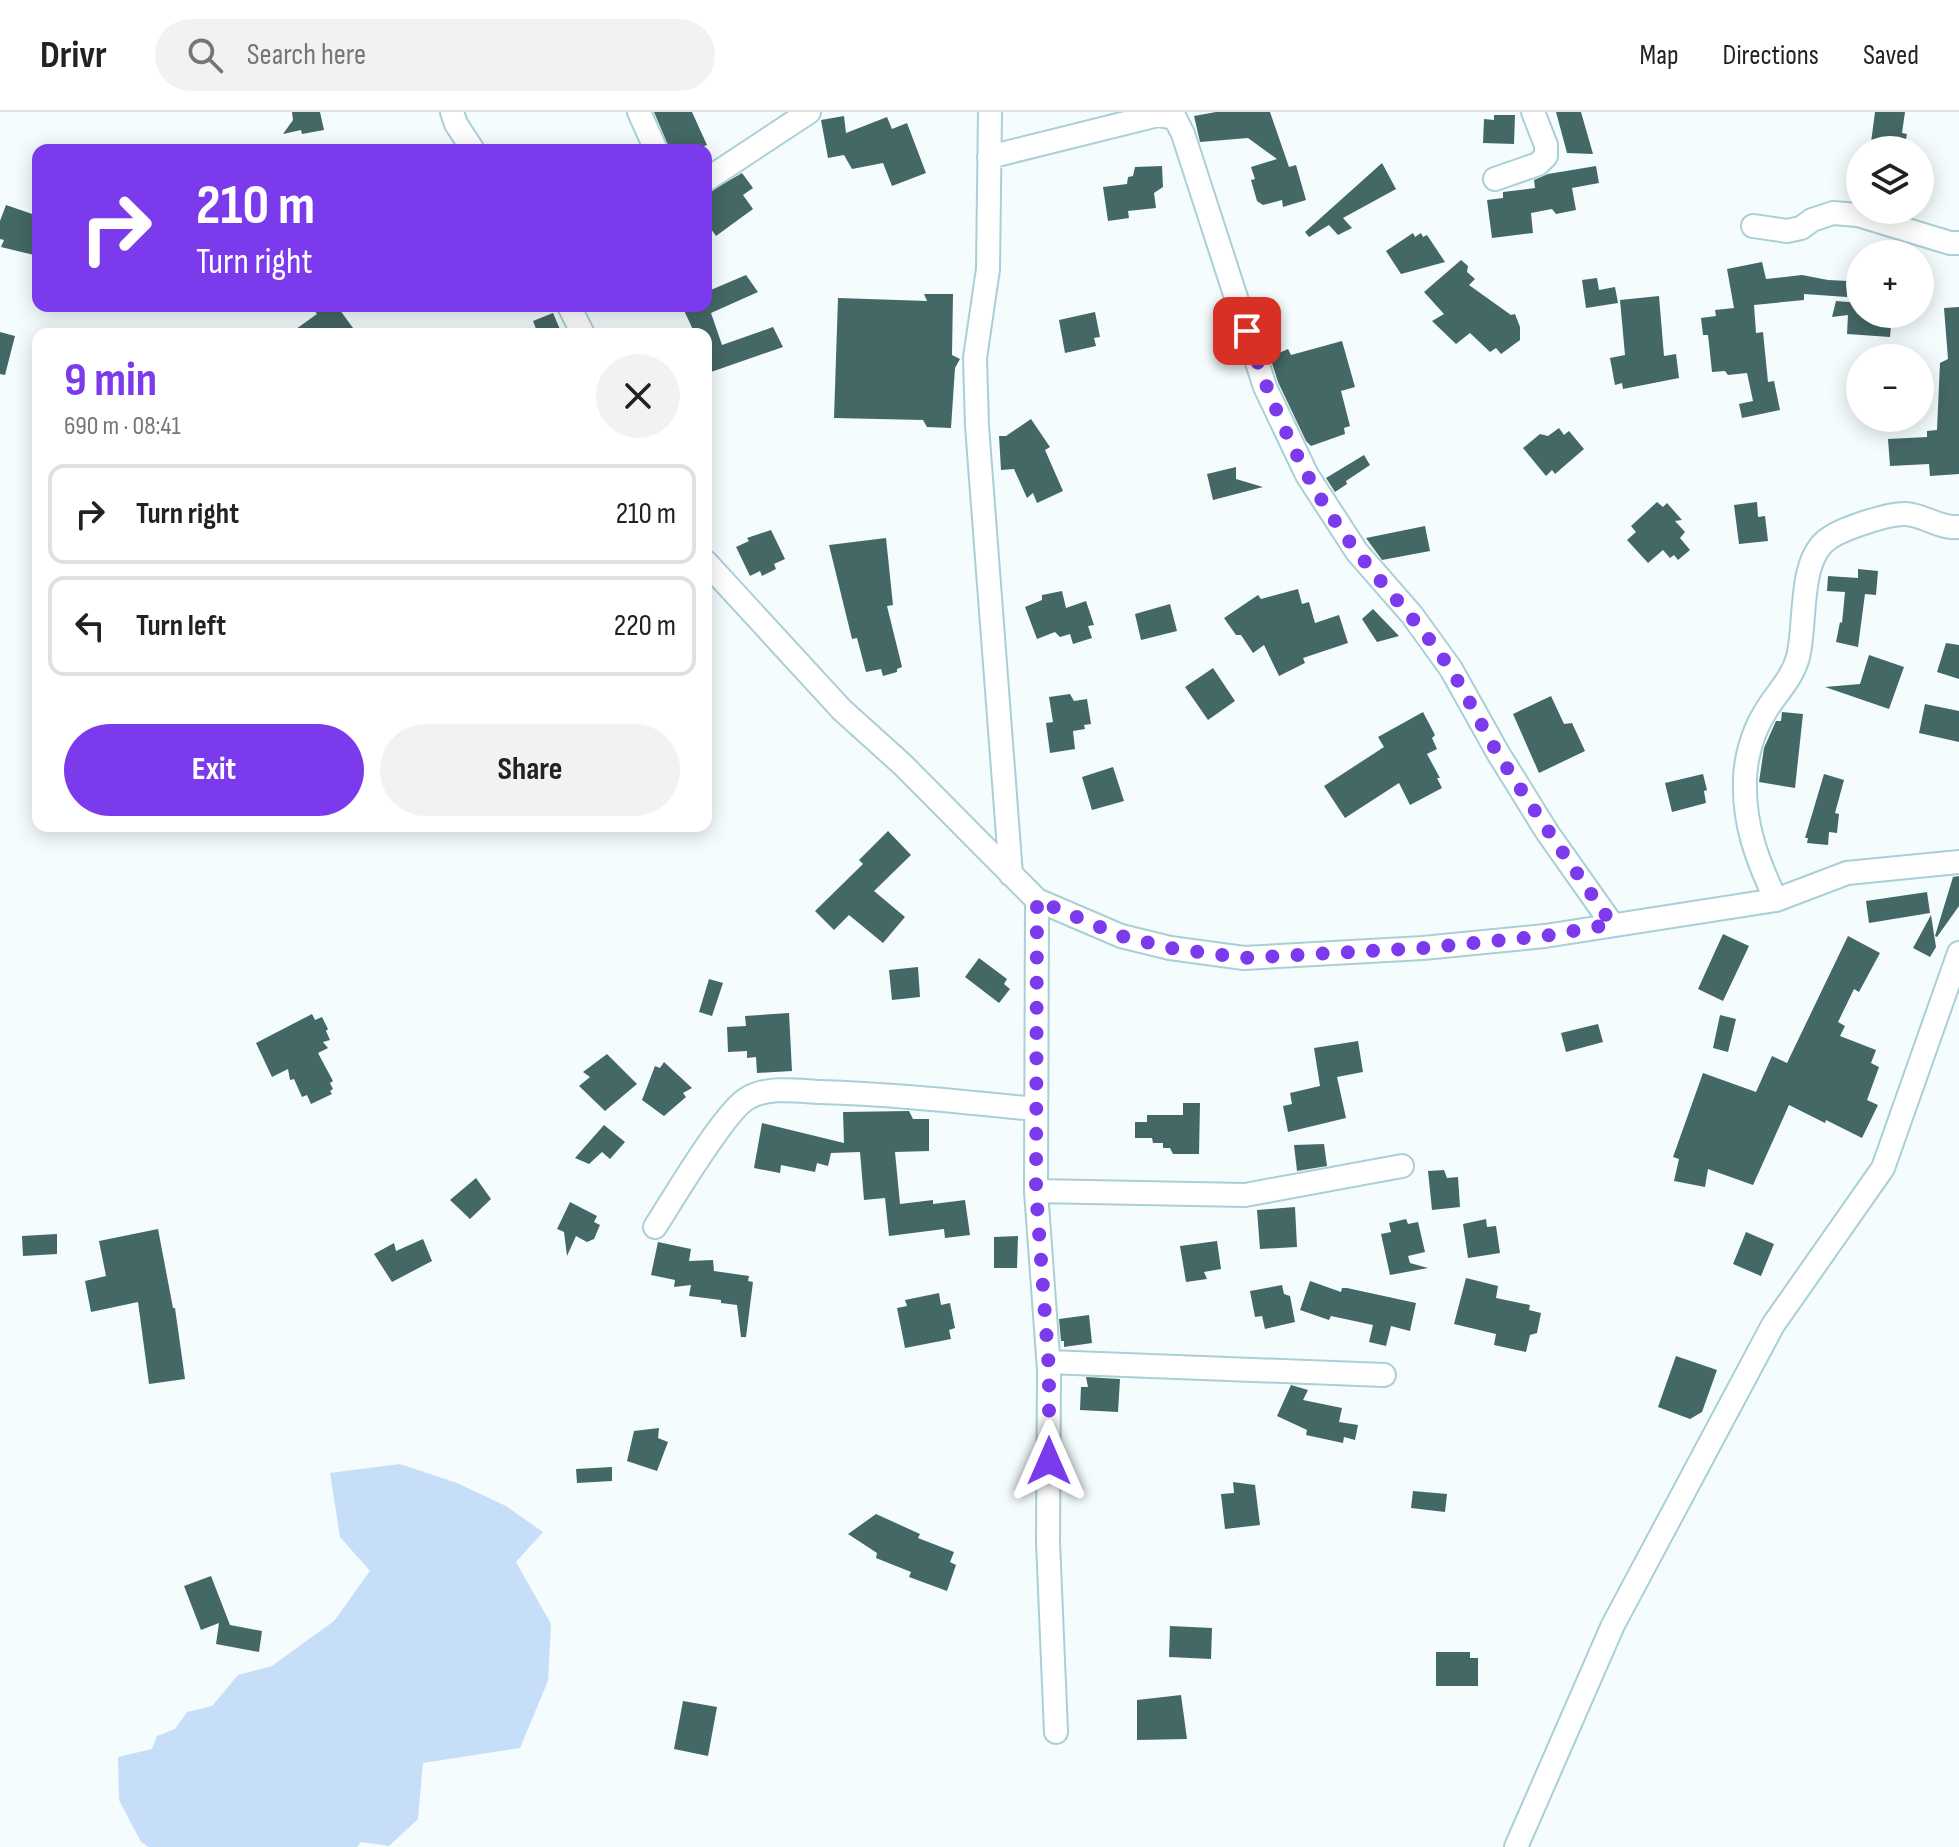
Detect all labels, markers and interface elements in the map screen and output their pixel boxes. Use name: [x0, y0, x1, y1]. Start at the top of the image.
search box: [155, 19, 715, 91]
text: Drivr: [40, 33, 107, 78]
icon: search: [183, 33, 227, 77]
text: Search here: [247, 37, 366, 73]
text: Map: [1640, 39, 1679, 72]
text: Directions: [1723, 39, 1819, 72]
text: Saved: [1863, 39, 1919, 72]
map controls: [1846, 136, 1934, 432]
button: layers: [1846, 136, 1934, 224]
text: 210 m: [196, 173, 315, 240]
icon: right: [64, 176, 168, 280]
button: +: [1846, 240, 1934, 328]
text: Turn right: [196, 241, 313, 284]
pin: [1213, 297, 1281, 365]
icon: arrive: [1225, 309, 1269, 353]
button: −: [1846, 344, 1934, 432]
text: 9 min: [64, 352, 157, 409]
button: close: [596, 354, 680, 438]
text: 690 m · 08:41: [64, 411, 181, 442]
icon: right: [68, 492, 112, 536]
text: Turn right: [136, 496, 239, 532]
text: 210 m: [616, 496, 676, 532]
icon: left: [68, 604, 112, 648]
text: Turn left: [136, 608, 226, 644]
text: 220 m: [614, 608, 676, 644]
button: Exit: [64, 724, 364, 816]
button: Share: [380, 724, 680, 816]
position arrow: [1007, 1419, 1091, 1503]

